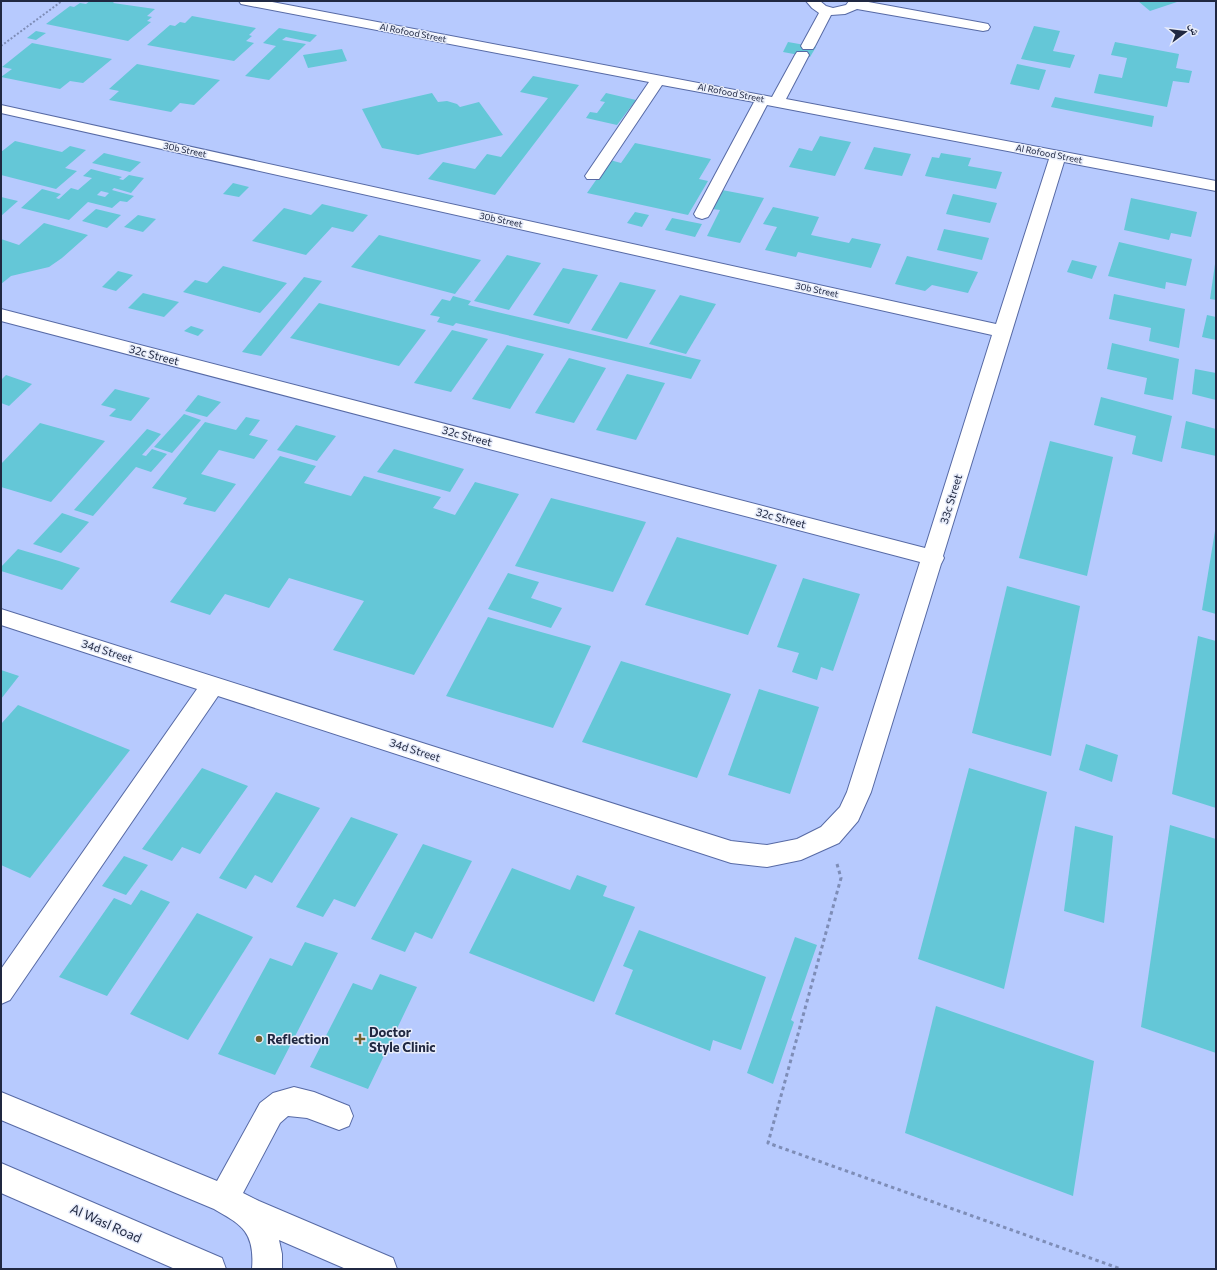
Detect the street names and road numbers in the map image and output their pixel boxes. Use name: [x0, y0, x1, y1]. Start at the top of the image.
street label: Al Rofood Street: [379, 21, 448, 44]
street label: Al Rofood Street: [697, 81, 766, 104]
street label: 30b Street: [163, 140, 208, 159]
street label: Al Rofood Street: [1015, 142, 1084, 165]
street label: 30b Street: [479, 210, 524, 229]
street label: 30b Street: [795, 280, 840, 299]
street label: 32c Street: [128, 342, 181, 368]
street label: 32c Street: [441, 423, 494, 449]
street label: 33c Street: [937, 472, 964, 525]
street label: 32c Street: [755, 505, 808, 531]
street label: 34d Street: [80, 636, 135, 665]
street label: 34d Street: [388, 735, 443, 764]
street label: Al Wasl Road: [68, 1200, 144, 1246]

